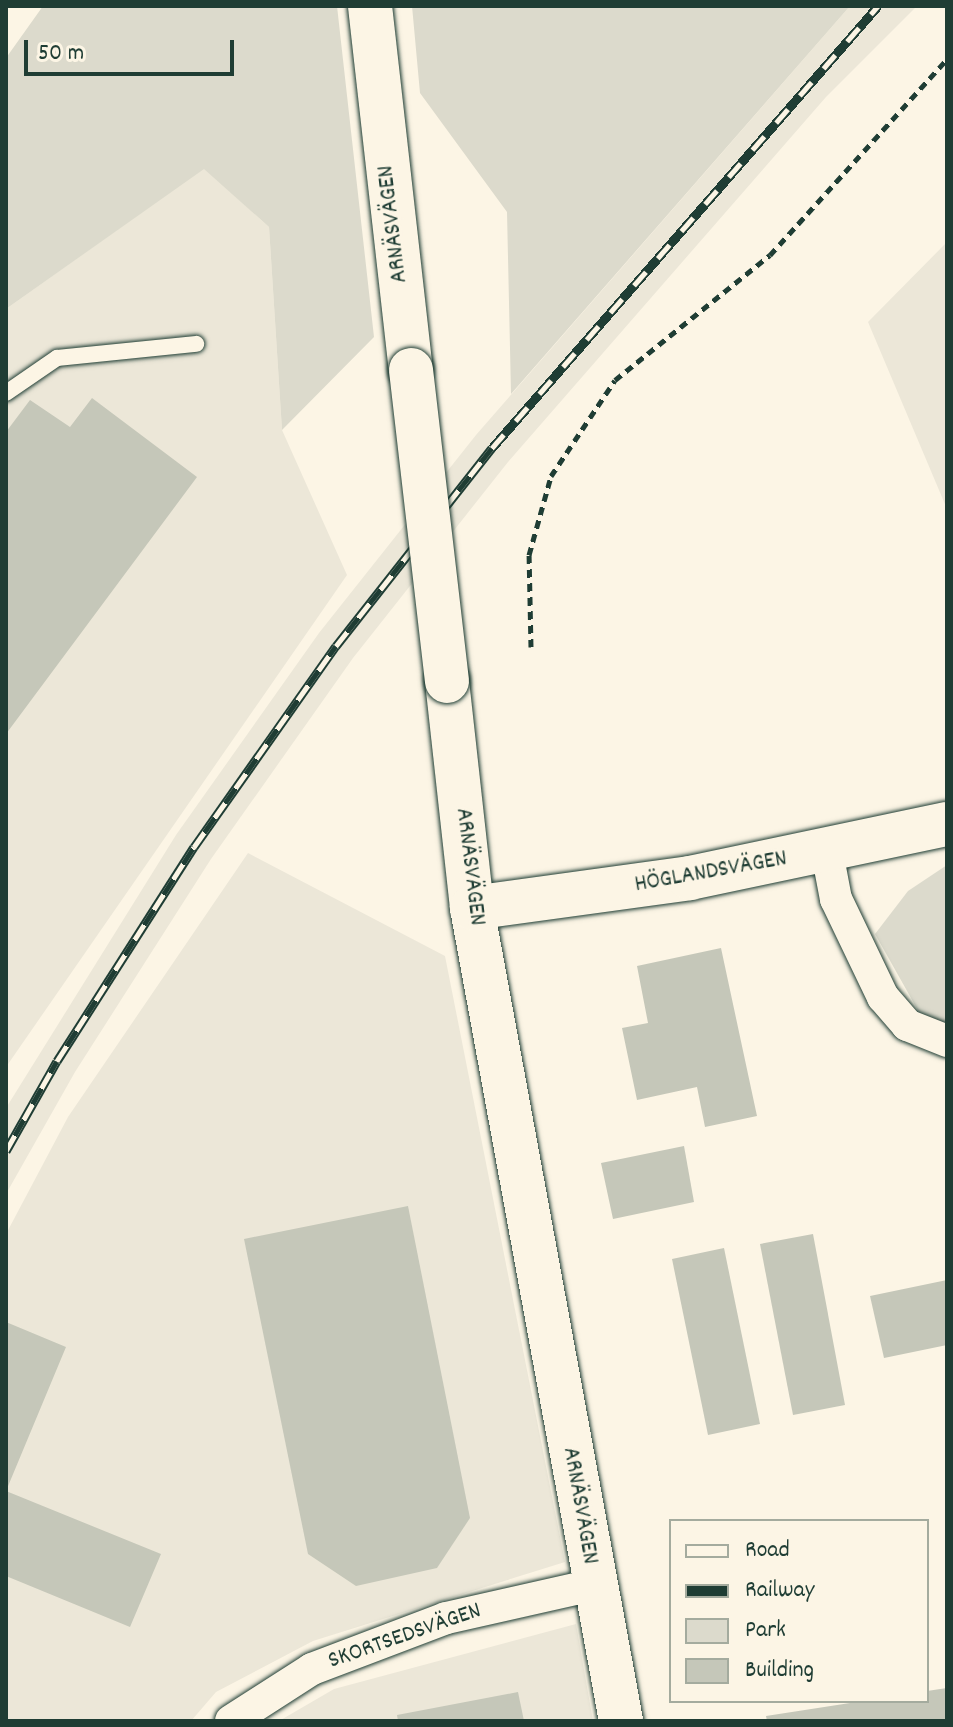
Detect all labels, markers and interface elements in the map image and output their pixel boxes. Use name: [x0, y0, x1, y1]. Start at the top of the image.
scale bar: [28, 24, 238, 74]
text: 50 m: [38, 37, 84, 71]
street label: ARNÄSVÄGEN: [372, 163, 416, 285]
street label: ARNÄSVÄGEN: [447, 806, 491, 928]
street label: HÖGLANDSVÄGEN: [633, 845, 789, 901]
street label: ARNÄSVÄGEN: [555, 1445, 603, 1567]
legend: [669, 1519, 929, 1703]
text: Road: [745, 1534, 790, 1568]
text: Railway: [745, 1574, 814, 1608]
street label: SKORTSEDSVÄGEN: [325, 1597, 485, 1677]
text: Park: [745, 1614, 786, 1648]
text: Building: [745, 1654, 814, 1688]

